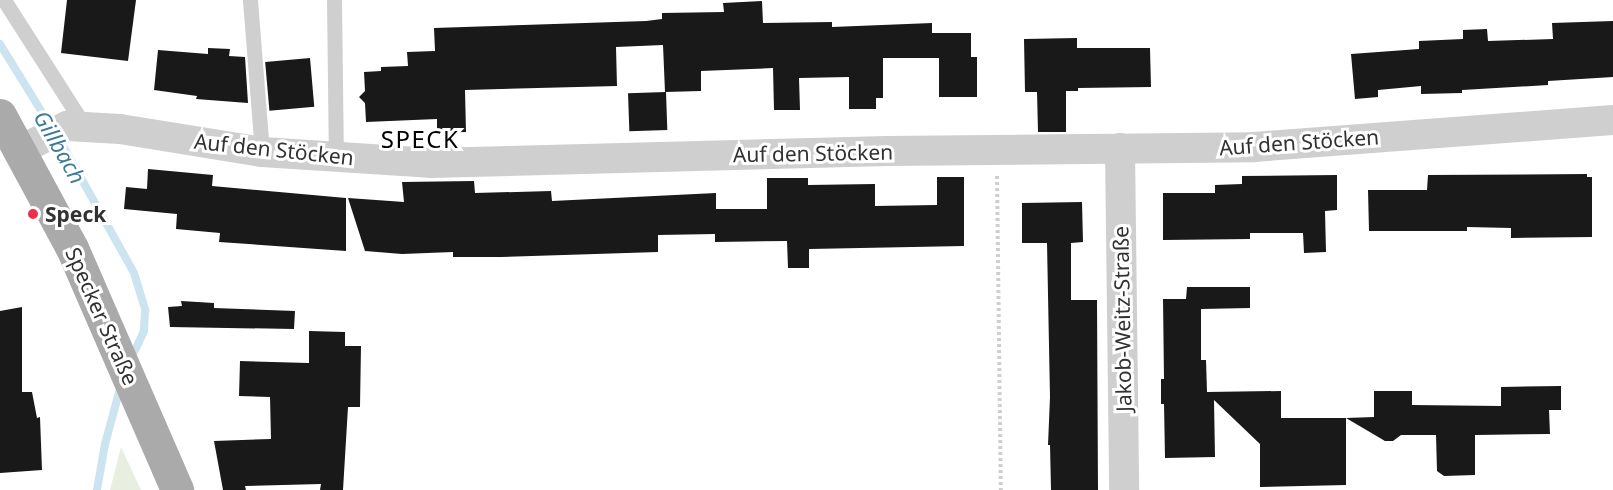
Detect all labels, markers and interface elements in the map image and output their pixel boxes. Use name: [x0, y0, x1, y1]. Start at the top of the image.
water label: Gillbach: [29, 106, 91, 188]
street label: Auf den Stöcken: [1218, 124, 1380, 160]
district label: SPECK: [381, 125, 459, 153]
street label: Auf den Stöcken: [193, 128, 355, 170]
street label: Auf den Stöcken: [733, 139, 893, 167]
place label: Speck: [45, 201, 106, 227]
marker: Speck: [26, 207, 40, 221]
street label: Jakob-Weitz-Straße: [1108, 226, 1136, 412]
street label: Specker Straße: [60, 243, 144, 389]

